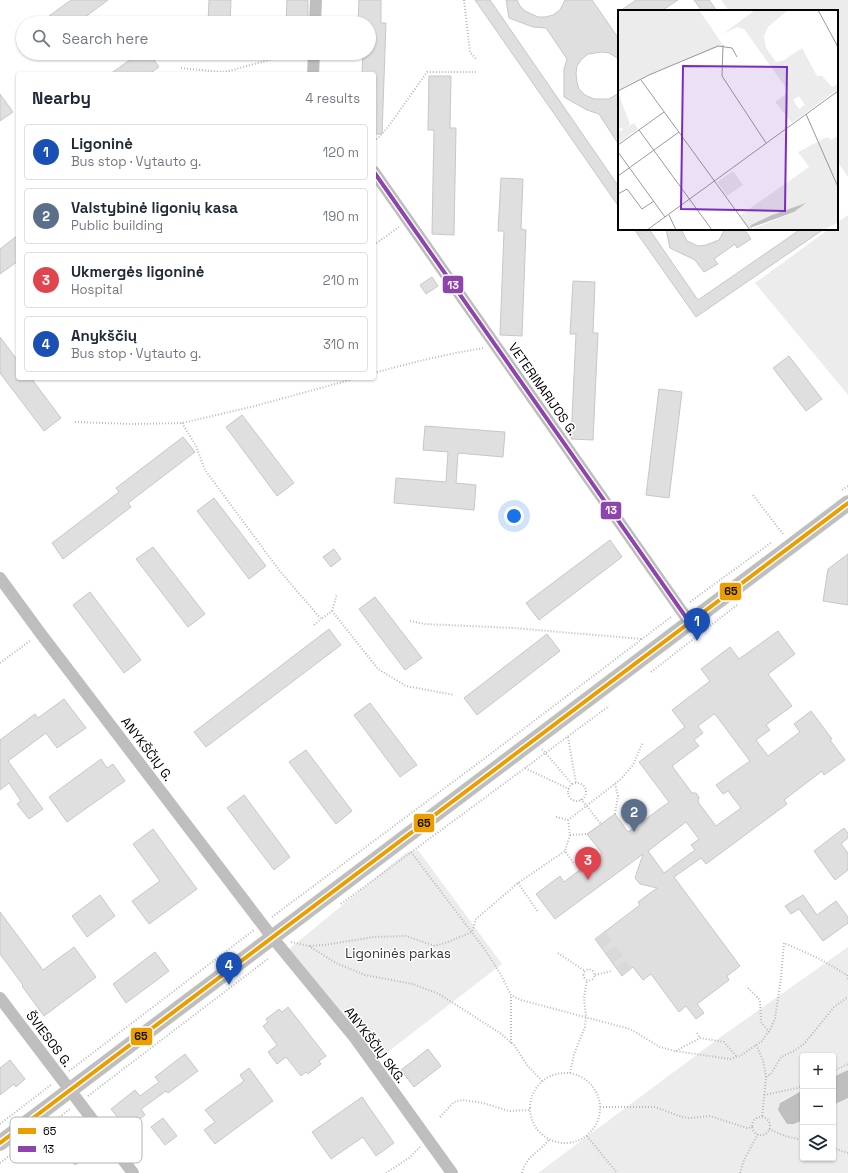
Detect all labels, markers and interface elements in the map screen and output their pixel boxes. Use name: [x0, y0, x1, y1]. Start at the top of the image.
inset map: [618, 10, 838, 230]
search box: [16, 16, 376, 60]
icon: search: [30, 27, 52, 49]
text: Search here: [62, 29, 148, 48]
text: Nearby: [32, 87, 91, 109]
text: 4 results: [305, 90, 360, 107]
text: Ligoninė: [71, 134, 133, 153]
text: 1: [43, 144, 49, 161]
text: 120 m: [323, 144, 359, 161]
text: Bus stop · Vytauto g.: [71, 153, 201, 170]
text: Valstybinė ligonių kasa: [71, 198, 238, 217]
text: 2: [42, 208, 50, 225]
text: 190 m: [323, 208, 359, 225]
text: Public building: [71, 217, 163, 234]
text: Ukmergės ligoninė: [71, 262, 204, 281]
text: 3: [42, 272, 50, 289]
text: 210 m: [323, 272, 359, 289]
line badge: 13: [442, 275, 464, 294]
text: 13: [447, 278, 459, 292]
text: Hospital: [71, 281, 123, 298]
text: Anykščių: [71, 326, 137, 345]
text: 4: [42, 336, 50, 353]
text: 310 m: [323, 336, 359, 353]
street label: VETERINARIJOS G.: [505, 339, 581, 439]
text: Bus stop · Vytauto g.: [71, 345, 201, 362]
line badge: 13: [600, 501, 622, 520]
text: 13: [605, 503, 617, 517]
your location: [504, 506, 524, 526]
line badge: 65: [719, 582, 742, 601]
text: 65: [724, 584, 738, 598]
pin: 1: [684, 608, 710, 641]
street label: ANYKŠČIŲ G.: [117, 714, 177, 784]
pin: 2: [621, 799, 647, 832]
line badge: 65: [413, 813, 435, 833]
text: 65: [417, 816, 431, 830]
pin: 3: [575, 847, 601, 880]
park label: Ligoninės parkas: [345, 945, 451, 962]
pin: 4: [216, 952, 242, 985]
street label: ANYKŠČIŲ SKG.: [341, 1003, 409, 1087]
street label: ŠVIESOS G.: [22, 1007, 76, 1071]
line badge: 65: [130, 1027, 153, 1046]
text: 65: [134, 1029, 148, 1043]
map controls: [800, 1053, 836, 1161]
button: +: [800, 1053, 836, 1089]
button: −: [800, 1089, 836, 1125]
legend: [10, 1117, 142, 1163]
text: 65: [43, 1124, 57, 1138]
button: layers: [800, 1125, 836, 1161]
text: 13: [43, 1142, 55, 1156]

